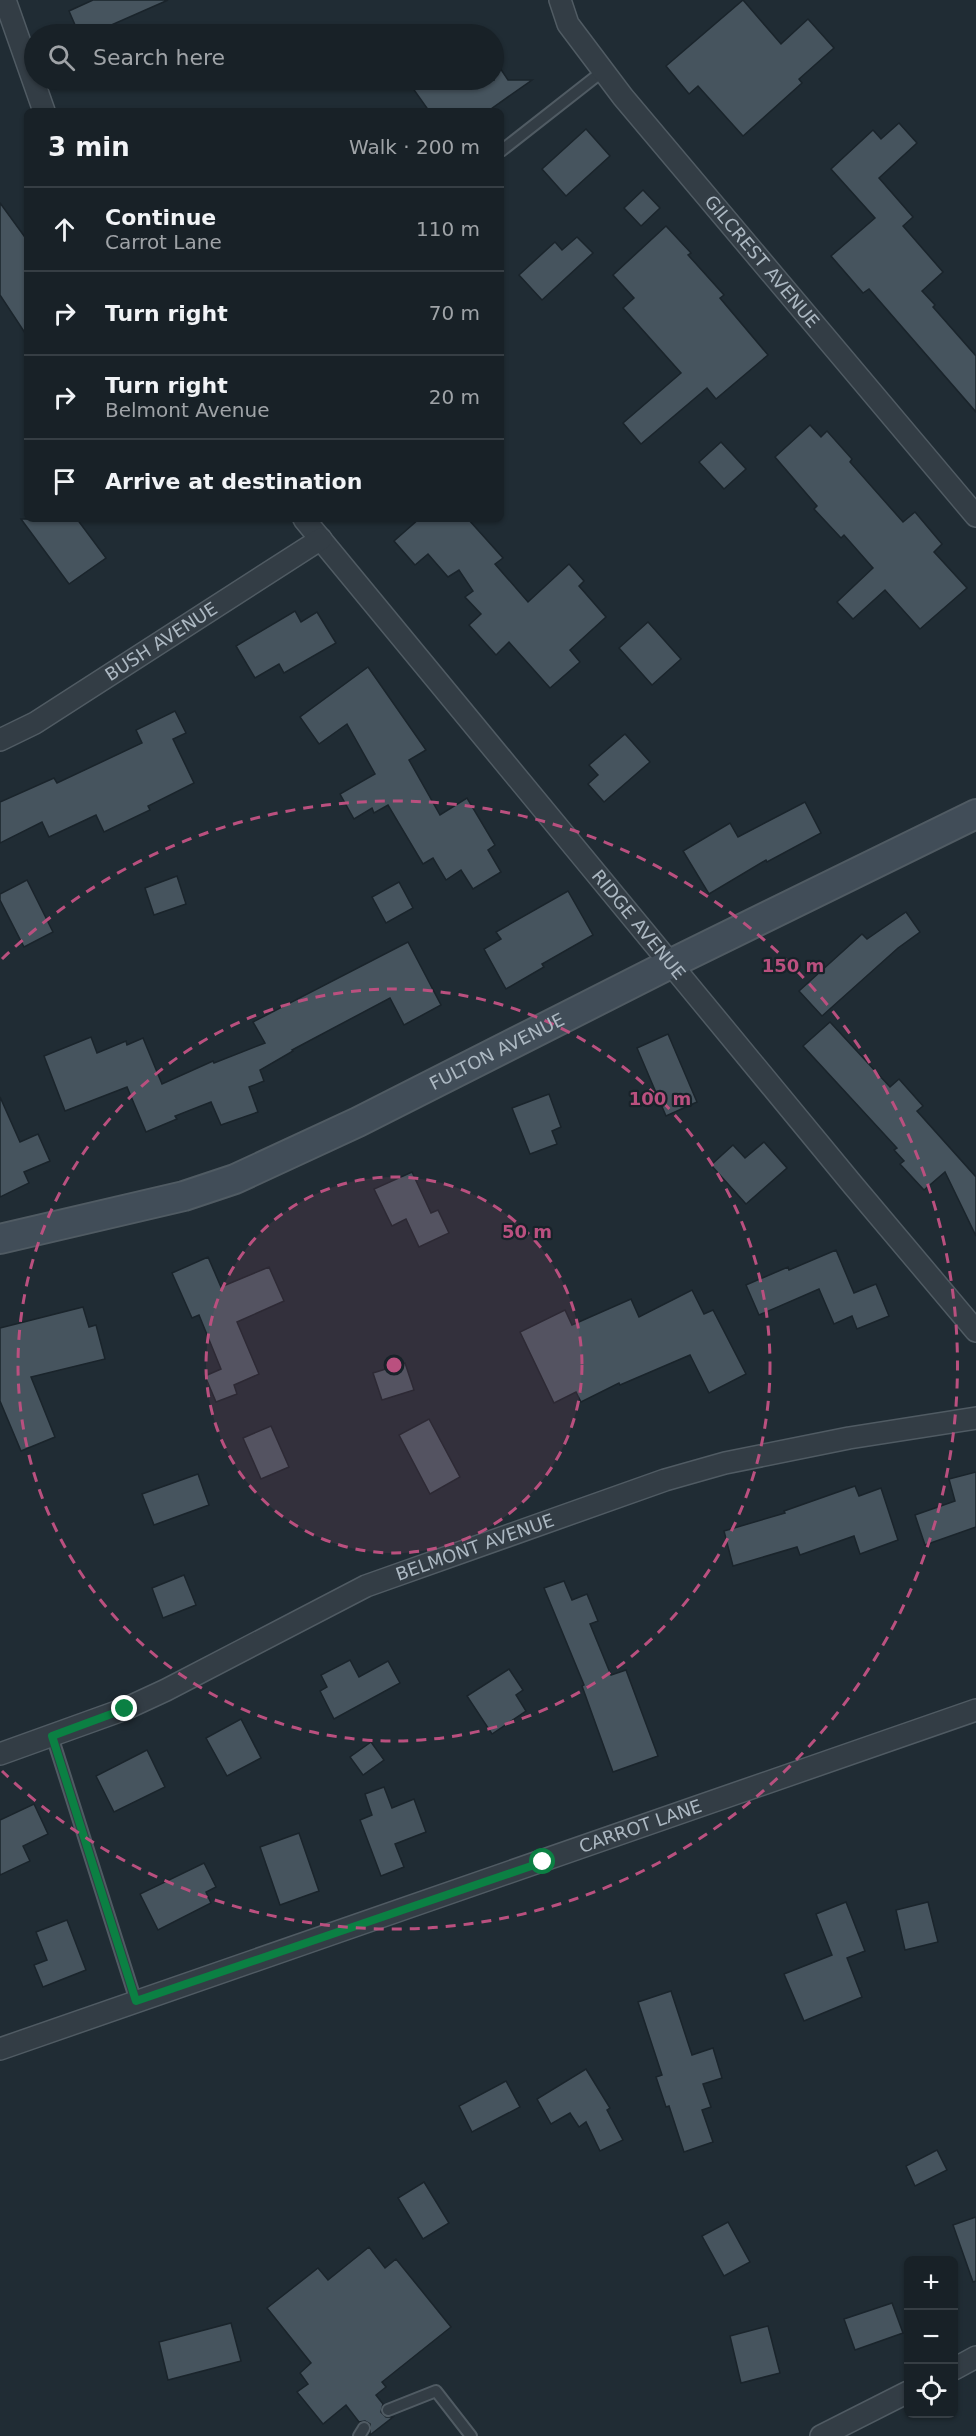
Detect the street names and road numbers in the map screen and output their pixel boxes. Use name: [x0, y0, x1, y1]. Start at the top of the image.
street label: GILCREST AVENUE: [700, 191, 824, 332]
street label: BUSH AVENUE: [101, 598, 221, 685]
street label: RIDGE AVENUE: [588, 866, 690, 984]
street label: FULTON AVENUE: [426, 1008, 568, 1094]
street label: BELMONT AVENUE: [393, 1509, 557, 1585]
street label: CARROT LANE: [576, 1795, 704, 1857]

